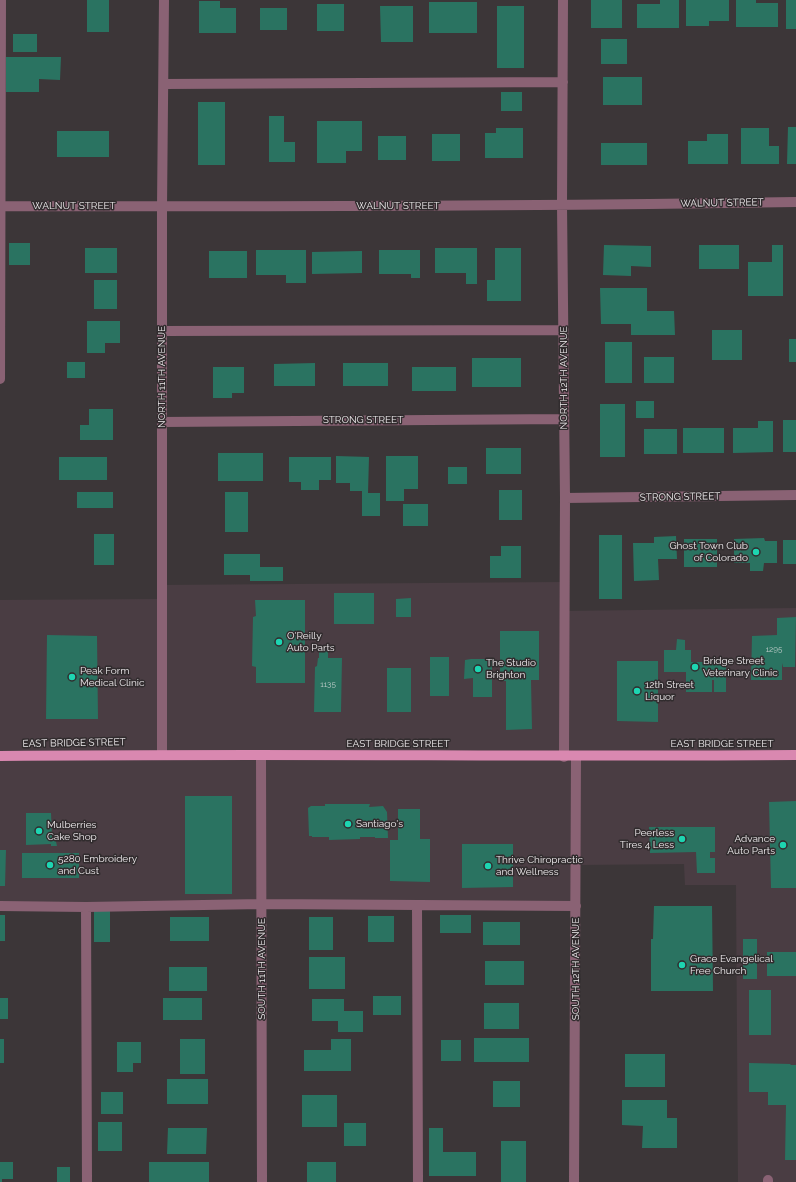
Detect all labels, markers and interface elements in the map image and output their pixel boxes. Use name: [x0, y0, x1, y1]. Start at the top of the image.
street label: WALNUT STREET: [680, 196, 764, 210]
street label: WALNUT STREET: [32, 200, 116, 212]
street label: WALNUT STREET: [356, 200, 440, 212]
street label: NORTH 11TH AVENUE: [156, 326, 168, 428]
street label: NORTH 12TH AVENUE: [558, 326, 570, 430]
street label: STRONG STREET: [323, 414, 403, 426]
street label: STRONG STREET: [640, 490, 720, 504]
place label: Ghost Town Club of Colorado: [669, 540, 748, 564]
marker: Ghost Town Club of Colorado: [751, 547, 761, 557]
place label: O'Reilly Auto Parts: [287, 630, 335, 654]
marker: O'Reilly Auto Parts: [274, 637, 284, 647]
house number: 1295: [766, 645, 782, 655]
place label: Bridge Street Veterinary Clinic: [703, 655, 778, 678]
place label: The Studio Brighton: [486, 657, 536, 680]
marker: Bridge Street Veterinary Clinic: [690, 662, 700, 672]
marker: The Studio Brighton: [473, 664, 483, 674]
place label: Peak Form Medical Clinic: [80, 665, 144, 688]
marker: Peak Form Medical Clinic: [67, 672, 77, 682]
place label: 12th Street Liquor: [645, 679, 694, 702]
house number: 1135: [320, 680, 336, 690]
marker: 12th Street Liquor: [632, 686, 642, 696]
street label: EAST BRIDGE STREET: [22, 736, 126, 750]
street label: EAST BRIDGE STREET: [346, 738, 450, 750]
street label: EAST BRIDGE STREET: [670, 738, 774, 750]
place label: Santiago's: [356, 818, 403, 830]
place label: Mulberries Cake Shop: [47, 819, 97, 842]
marker: Santiago's: [343, 819, 353, 829]
marker: Mulberries Cake Shop: [34, 826, 44, 836]
place label: Peerless Tires 4 Less: [620, 827, 674, 850]
place label: Advance Auto Parts: [727, 833, 775, 856]
marker: Peerless Tires 4 Less: [677, 834, 687, 844]
marker: Advance Auto Parts: [778, 840, 788, 850]
place label: 5280 Embroidery and Cust: [58, 853, 137, 876]
place label: Thrive Chiropractic and Wellness: [496, 854, 583, 878]
marker: 5280 Embroidery and Cust: [45, 860, 55, 870]
marker: Thrive Chiropractic and Wellness: [483, 861, 493, 871]
street label: SOUTH 11TH AVENUE: [256, 918, 268, 1020]
street label: SOUTH 12TH AVENUE: [570, 918, 582, 1020]
place label: Grace Evangelical Free Church: [690, 953, 773, 976]
marker: Grace Evangelical Free Church: [677, 960, 687, 970]

